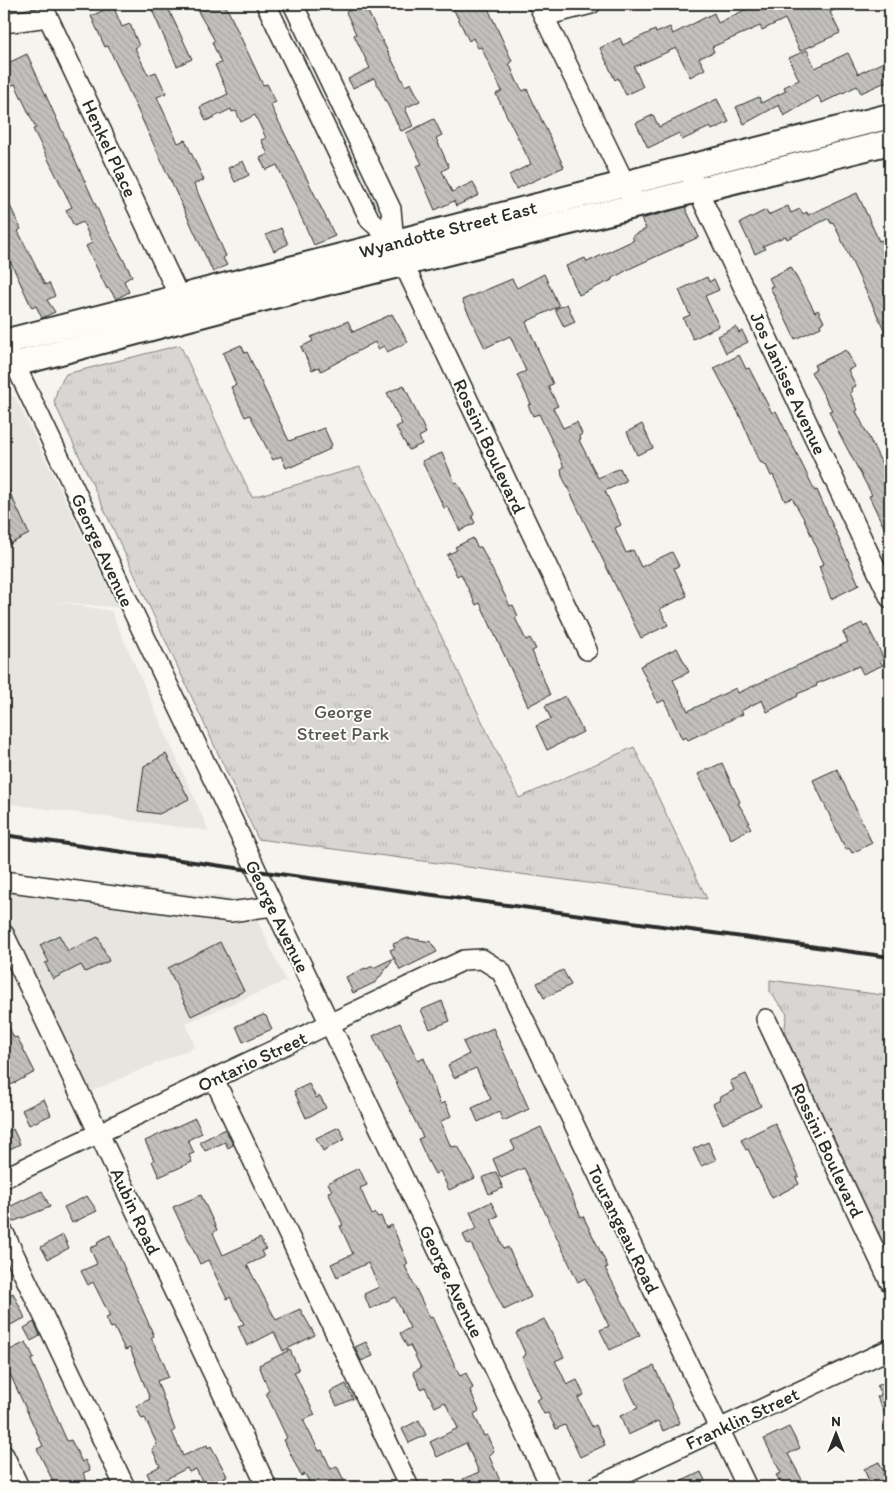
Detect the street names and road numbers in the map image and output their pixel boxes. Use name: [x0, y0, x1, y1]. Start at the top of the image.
street label: Henkel Place: [77, 96, 142, 201]
street label: Wyandotte Street East: [357, 196, 539, 263]
street label: Jos Janisse Avenue: [745, 308, 832, 458]
street label: Rossini Boulevard: [448, 375, 531, 518]
street label: George Avenue: [66, 490, 139, 611]
street label: George Avenue: [240, 856, 315, 976]
street label: Ontario Street: [194, 1026, 311, 1097]
street label: Rossini Boulevard: [786, 1079, 869, 1222]
street label: Tourangeau Road: [582, 1161, 665, 1298]
street label: Aubin Road: [105, 1164, 166, 1259]
street label: George Avenue: [414, 1221, 489, 1341]
street label: Franklin Street: [682, 1382, 802, 1455]

